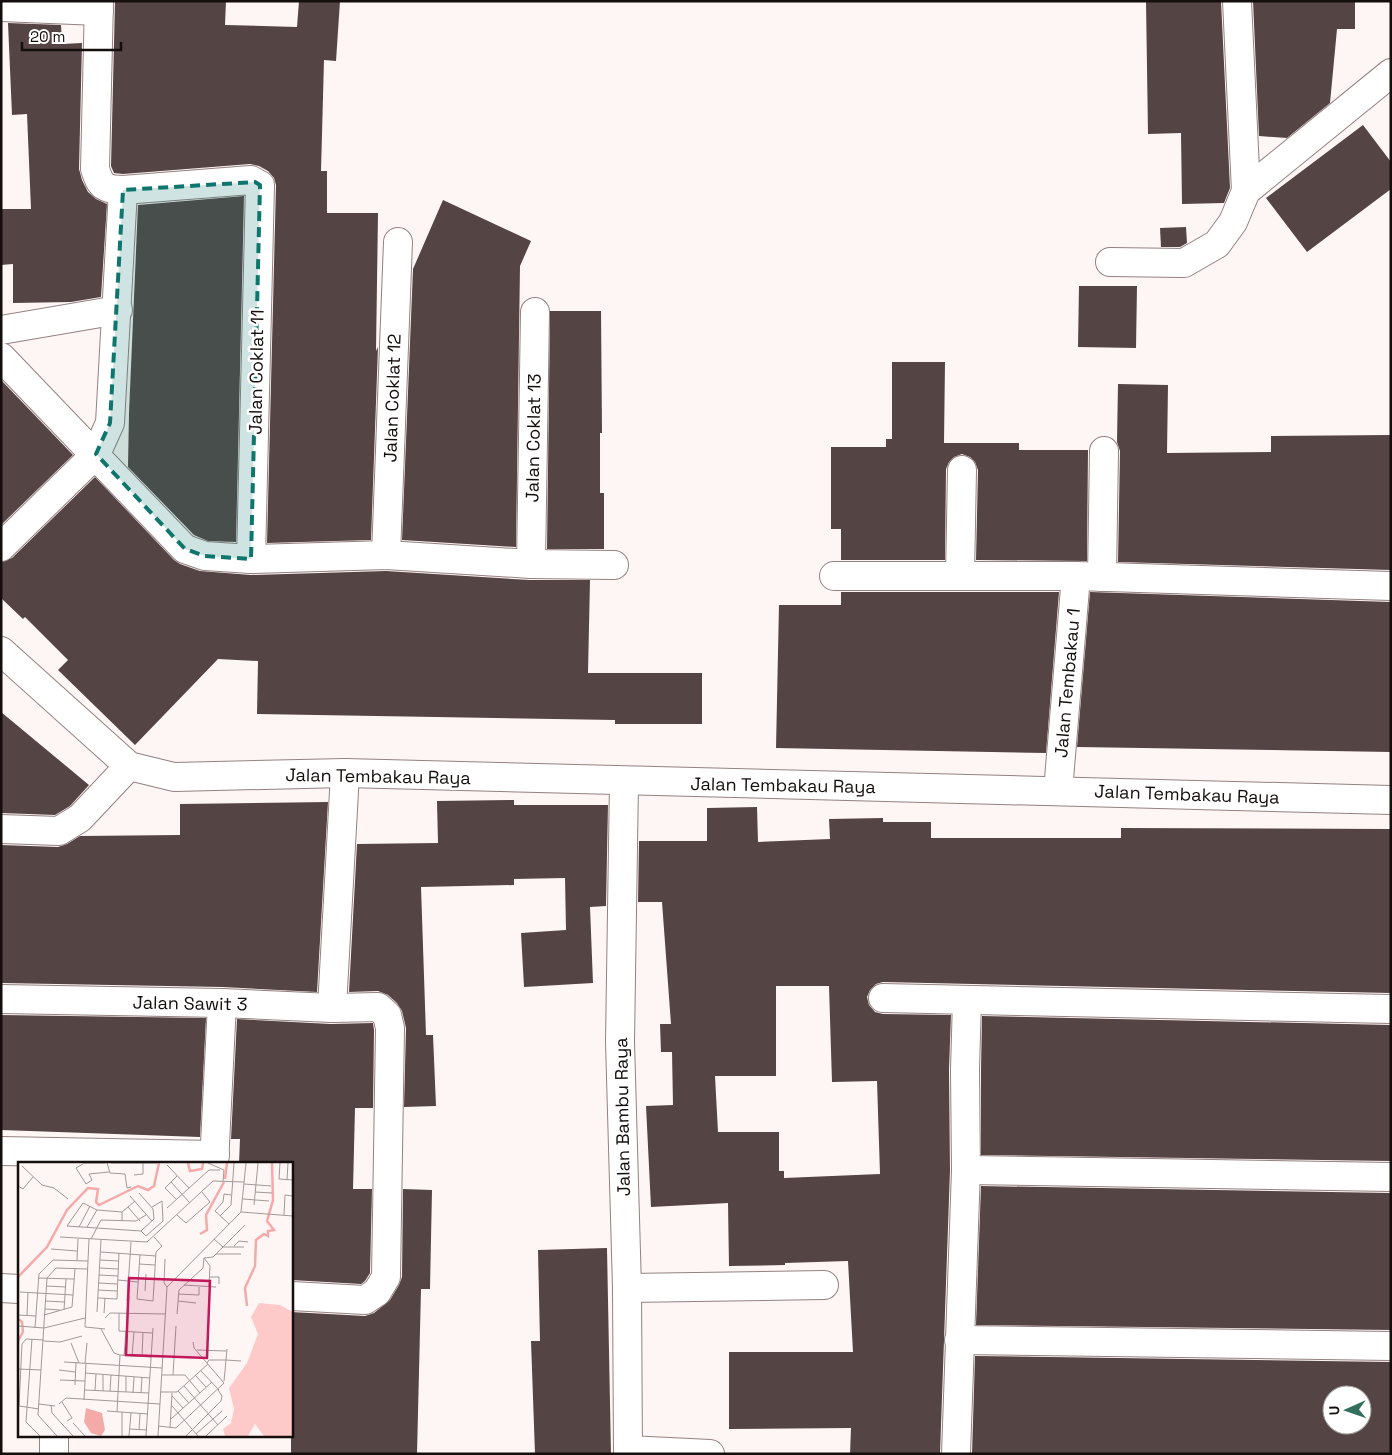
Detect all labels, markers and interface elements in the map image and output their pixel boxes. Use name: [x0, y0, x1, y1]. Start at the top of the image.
scale bar: [22, 20, 121, 52]
text: 20 m: [30, 27, 65, 46]
street label: Jalan Coklat 11: [243, 309, 269, 435]
street label: Jalan Coklat 12: [378, 333, 406, 463]
street label: Jalan Coklat 13: [520, 373, 546, 503]
street label: Jalan Tembakau 1: [1049, 607, 1085, 759]
street label: Jalan Tembakau Raya: [285, 763, 471, 789]
street label: Jalan Tembakau Raya: [690, 772, 876, 798]
street label: Jalan Tembakau Raya: [1094, 779, 1280, 809]
street label: Jalan Sawit 3: [132, 990, 248, 1016]
street label: Jalan Bambu Raya: [609, 1037, 635, 1197]
inset map: [18, 1162, 292, 1438]
north arrow: [1322, 1385, 1372, 1435]
text: U: [1325, 1405, 1343, 1415]

